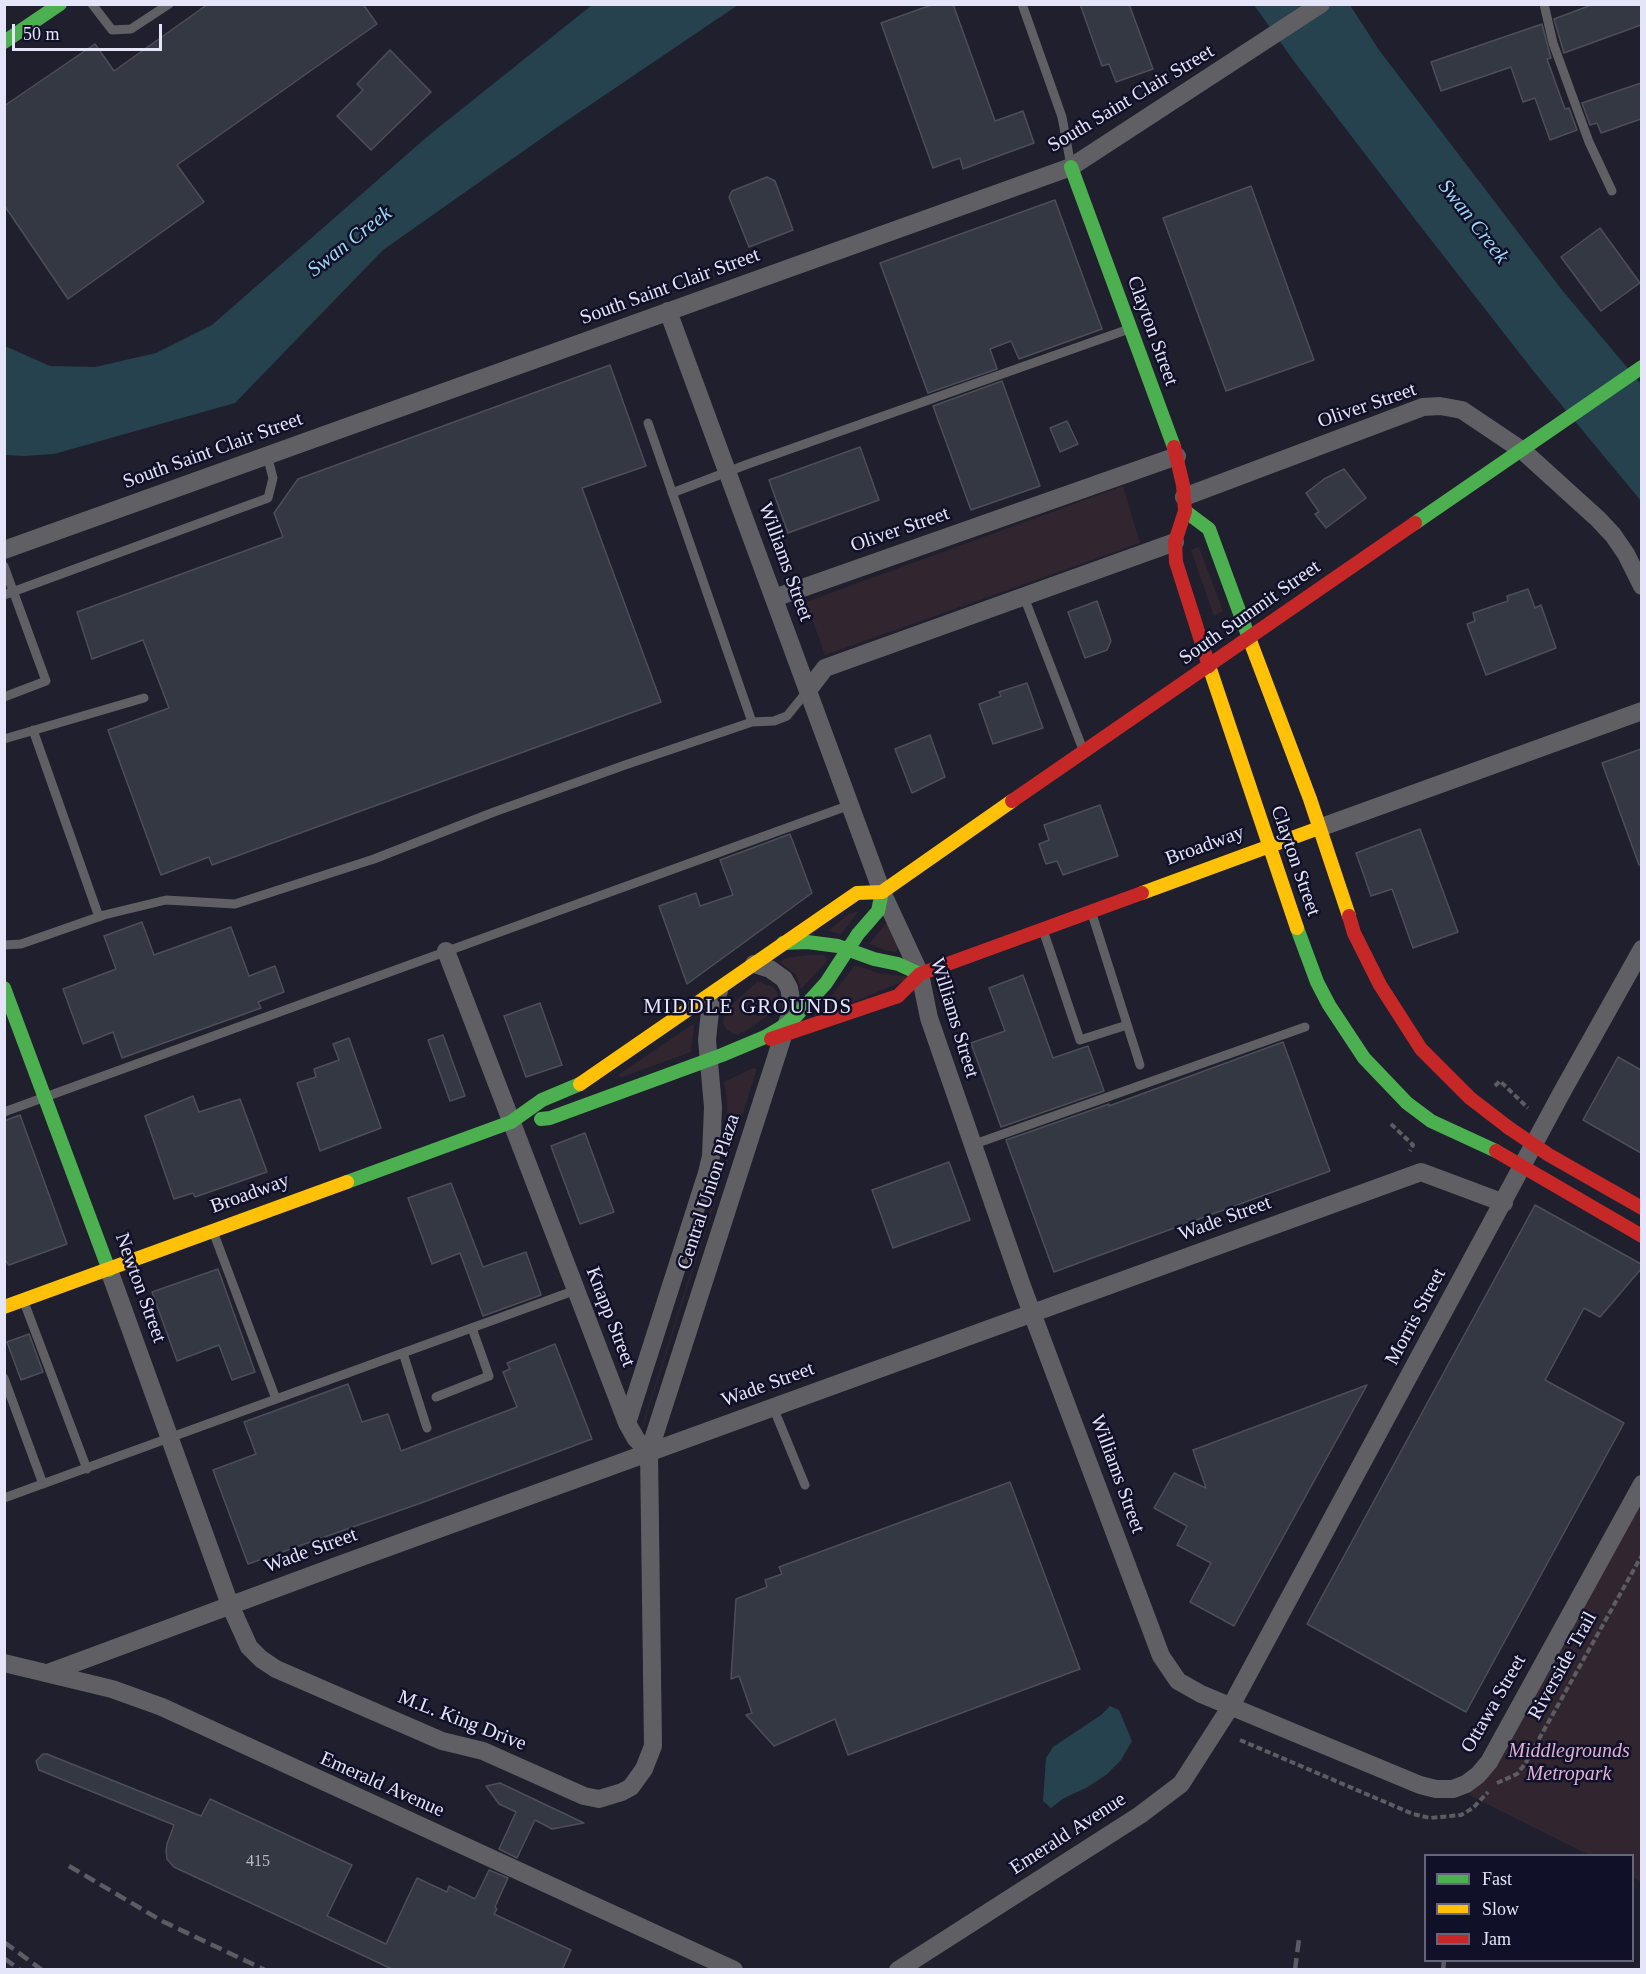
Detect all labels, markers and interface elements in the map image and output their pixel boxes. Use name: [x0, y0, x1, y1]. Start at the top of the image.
scale bar: [15, 12, 165, 50]
text: 50 m: [23, 24, 60, 44]
street label: South Saint Clair Street: [1044, 40, 1218, 158]
water label: Swan Creek: [1432, 175, 1514, 269]
water label: Swan Creek: [303, 201, 397, 283]
street label: South Saint Clair Street: [577, 243, 763, 331]
street label: Clayton Street: [1121, 273, 1183, 389]
street label: Oliver Street: [1315, 378, 1419, 434]
street label: South Saint Clair Street: [120, 407, 306, 495]
street label: Williams Street: [752, 500, 818, 624]
street label: Oliver Street: [848, 502, 952, 558]
street label: South Summit Street: [1175, 555, 1325, 671]
street label: Clayton Street: [1265, 803, 1325, 919]
street label: Broadway: [1162, 821, 1248, 871]
street label: Williams Street: [924, 955, 984, 1081]
district label: MIDDLE GROUNDS: [643, 994, 853, 1020]
street label: Central Union Plaza: [673, 1111, 745, 1273]
street label: Broadway: [207, 1169, 293, 1219]
street label: Wade Street: [1175, 1191, 1275, 1247]
street label: Newton Street: [109, 1230, 171, 1346]
street label: Knapp Street: [580, 1264, 640, 1370]
street label: Morris Street: [1381, 1265, 1451, 1369]
street label: Wade Street: [718, 1357, 818, 1413]
street label: Williams Street: [1084, 1412, 1150, 1536]
street label: Wade Street: [261, 1523, 361, 1579]
street label: Riverside Trail: [1523, 1608, 1603, 1724]
street label: Ottawa Street: [1456, 1651, 1532, 1757]
street label: M.L. King Drive: [394, 1686, 530, 1756]
park label: Middlegrounds Metropark: [1508, 1740, 1630, 1787]
street label: Emerald Avenue: [316, 1747, 448, 1823]
street label: Emerald Avenue: [1006, 1788, 1130, 1880]
house number: 415: [246, 1852, 270, 1872]
legend: [1424, 1854, 1634, 1962]
text: Fast: [1482, 1869, 1512, 1889]
text: Slow: [1482, 1899, 1519, 1919]
text: Jam: [1482, 1929, 1511, 1949]

